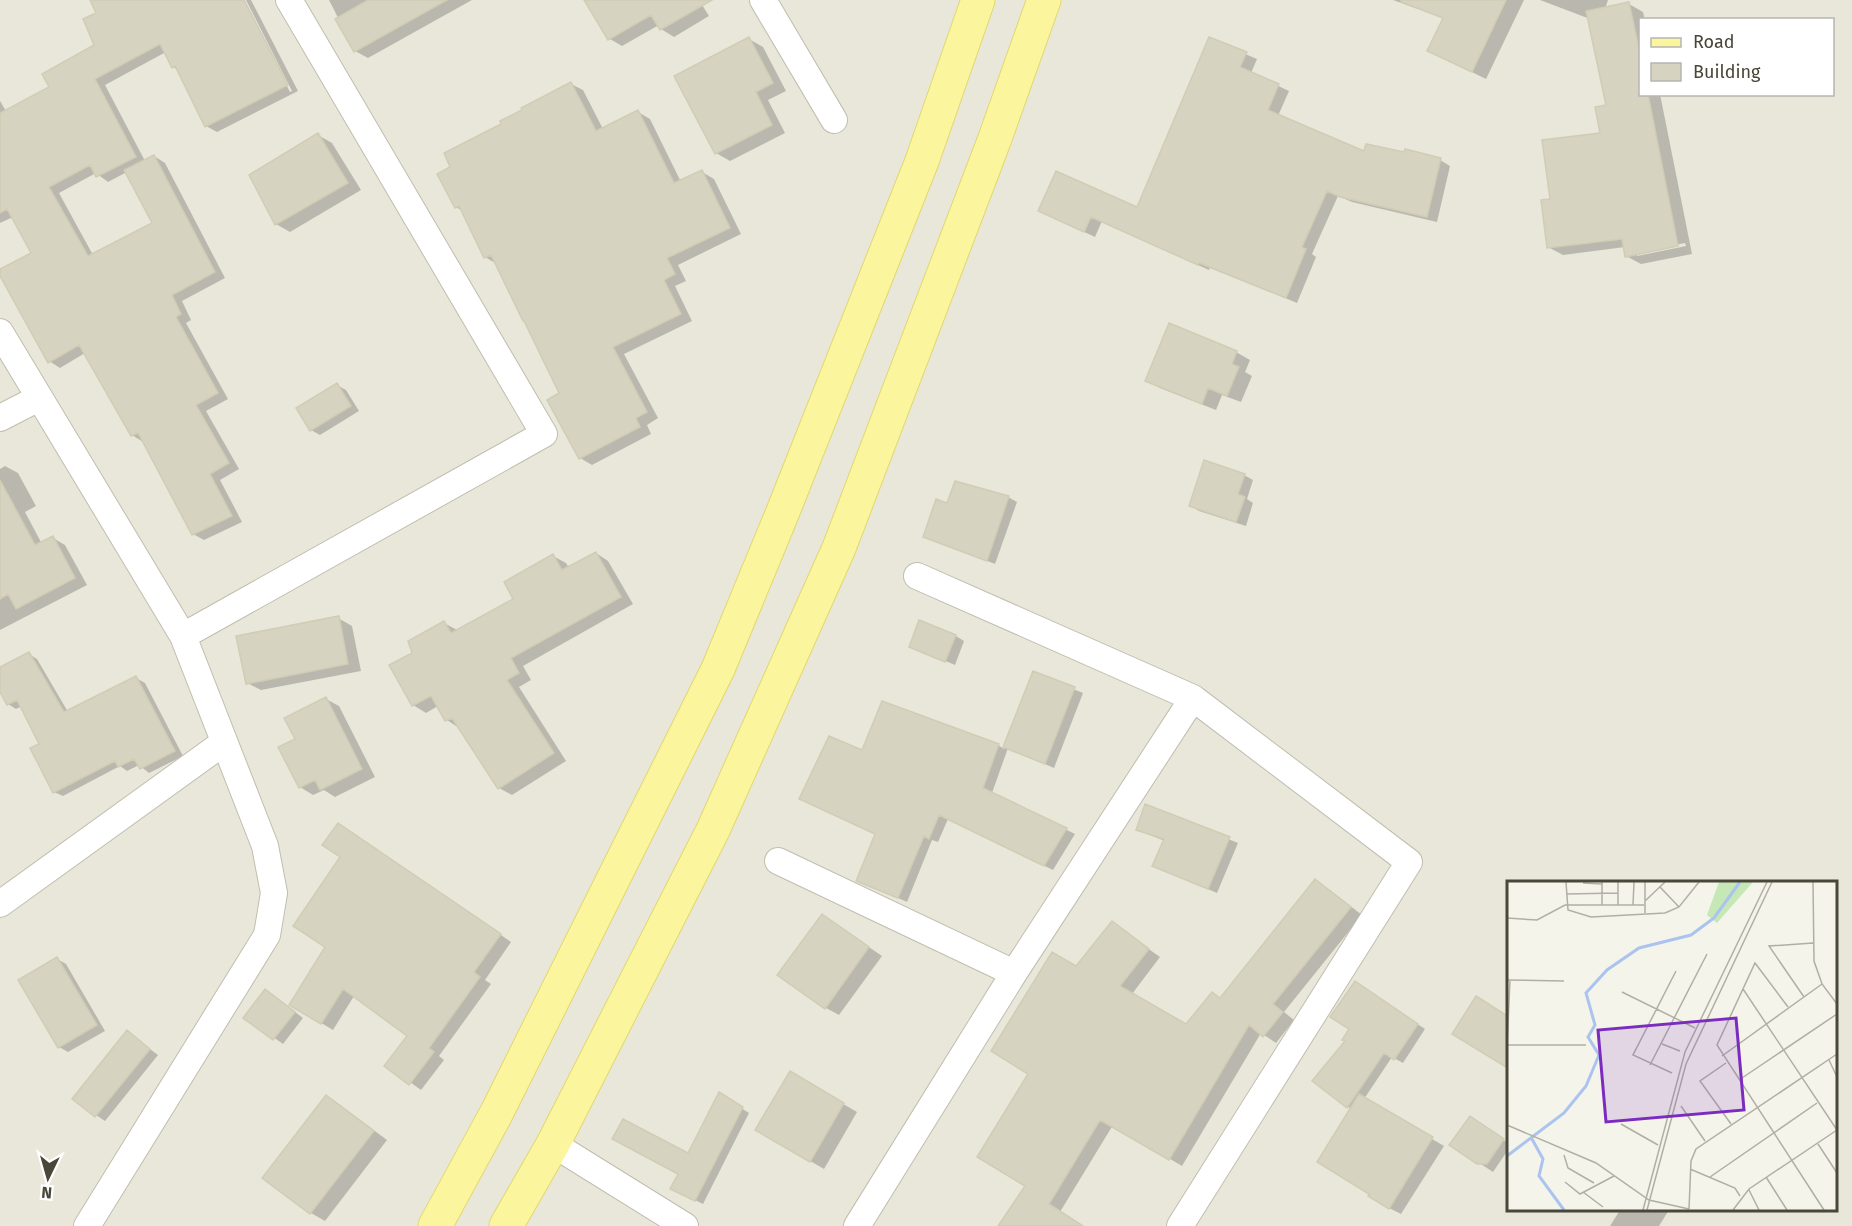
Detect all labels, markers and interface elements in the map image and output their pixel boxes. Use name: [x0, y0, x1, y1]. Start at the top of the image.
legend: [1639, 18, 1834, 96]
text: Road: [1693, 31, 1735, 53]
text: Building: [1693, 61, 1761, 83]
inset map: [1507, 881, 1837, 1211]
north arrow: [18, 1148, 78, 1208]
text: N: [41, 1183, 53, 1202]

